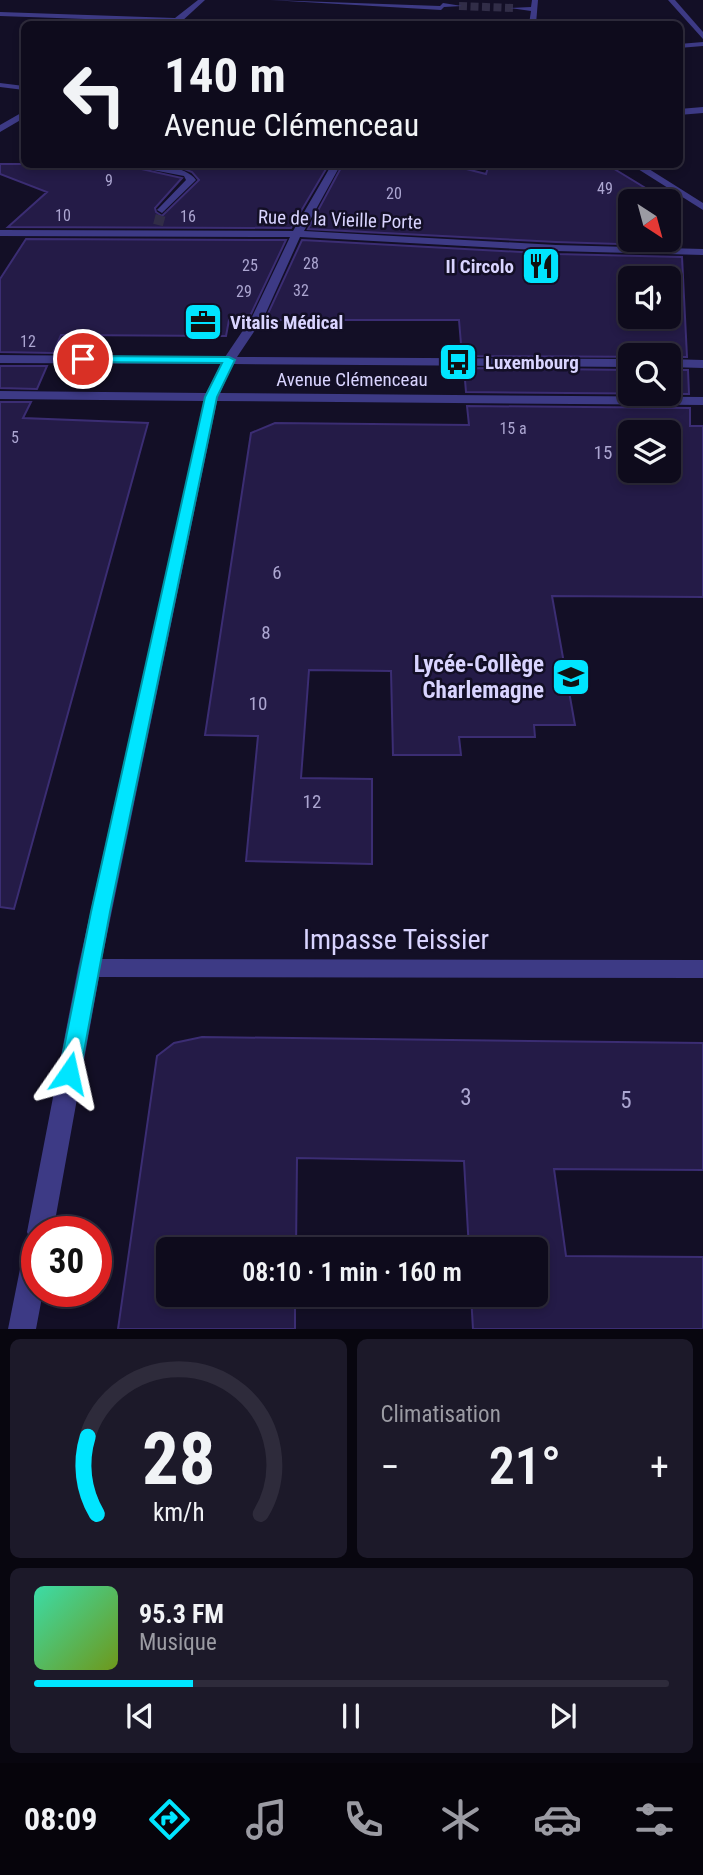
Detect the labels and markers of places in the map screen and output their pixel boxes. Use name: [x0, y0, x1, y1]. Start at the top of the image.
restaurant icon: Il Circolo: [520, 245, 562, 287]
place label: Il Circolo: [446, 255, 514, 278]
office icon: Vitalis Médical: [182, 301, 224, 343]
place label: Vitalis Médical: [230, 311, 343, 334]
pin: [53, 329, 113, 389]
bus stop icon: Luxembourg: [437, 341, 479, 383]
place label: Luxembourg: [485, 351, 579, 374]
place label: Lycée-Collège Charlemagne: [414, 651, 544, 704]
school or university icon: Lycée-Collège Charlemagne: [550, 656, 592, 698]

